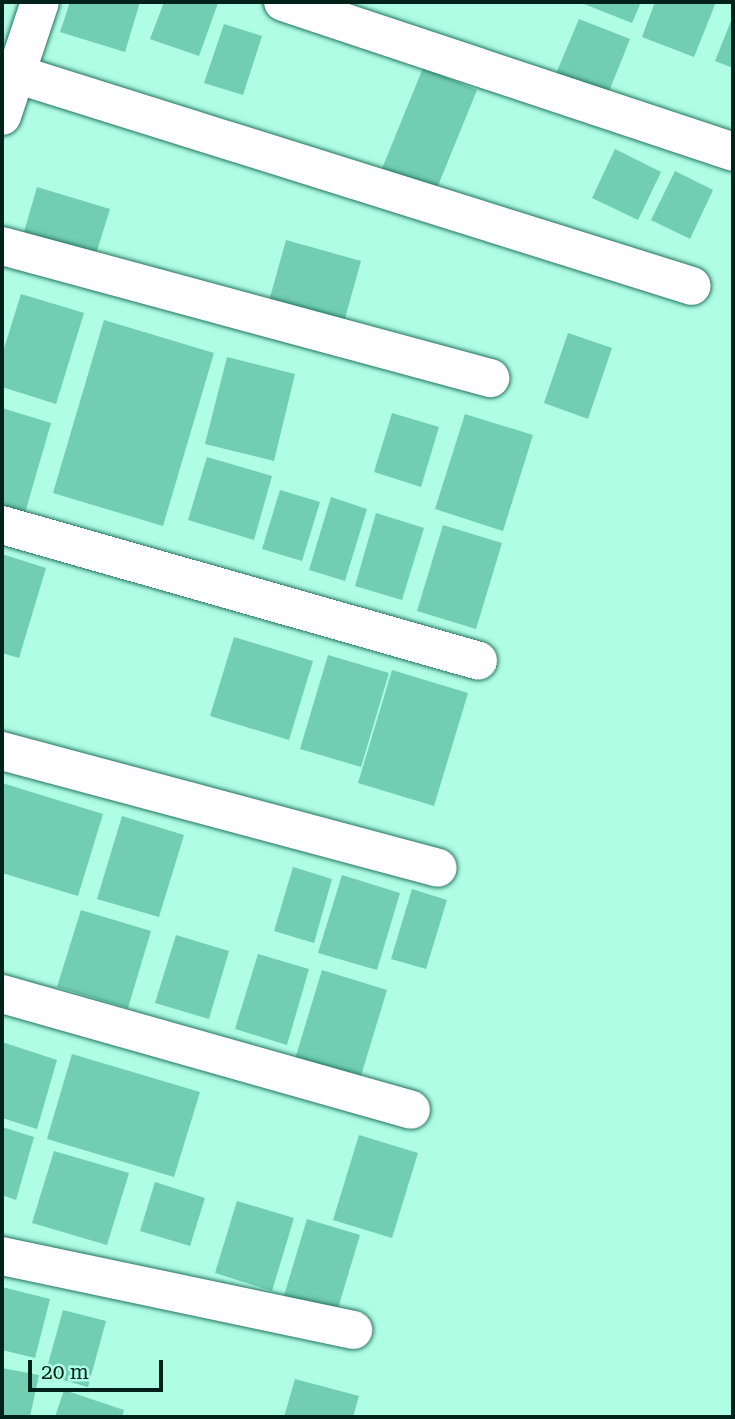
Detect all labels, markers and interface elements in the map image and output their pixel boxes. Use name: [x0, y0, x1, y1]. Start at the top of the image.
scale bar: [32, 1346, 166, 1390]
text: 20 m: [41, 1360, 89, 1384]

